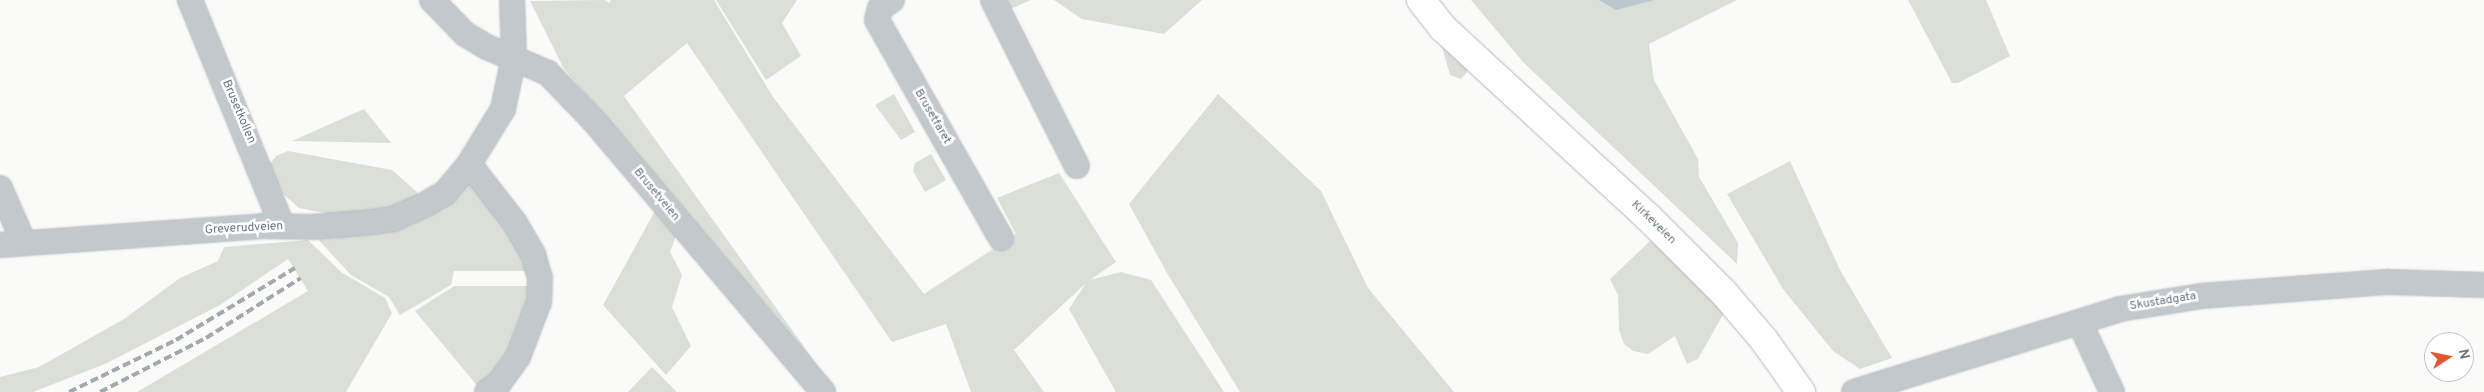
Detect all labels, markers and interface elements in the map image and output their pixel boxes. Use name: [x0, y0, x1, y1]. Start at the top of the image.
street label: Brusetkollen: [218, 78, 258, 146]
street label: Brusetfaret: [910, 87, 954, 147]
street label: Brusetveien: [630, 166, 682, 224]
street label: Kirkeveien: [1628, 198, 1678, 248]
street label: Greverudveien: [204, 220, 284, 238]
street label: Skustadgata: [2129, 290, 2197, 314]
north arrow: [2424, 332, 2474, 382]
text: N: [2454, 348, 2473, 361]

